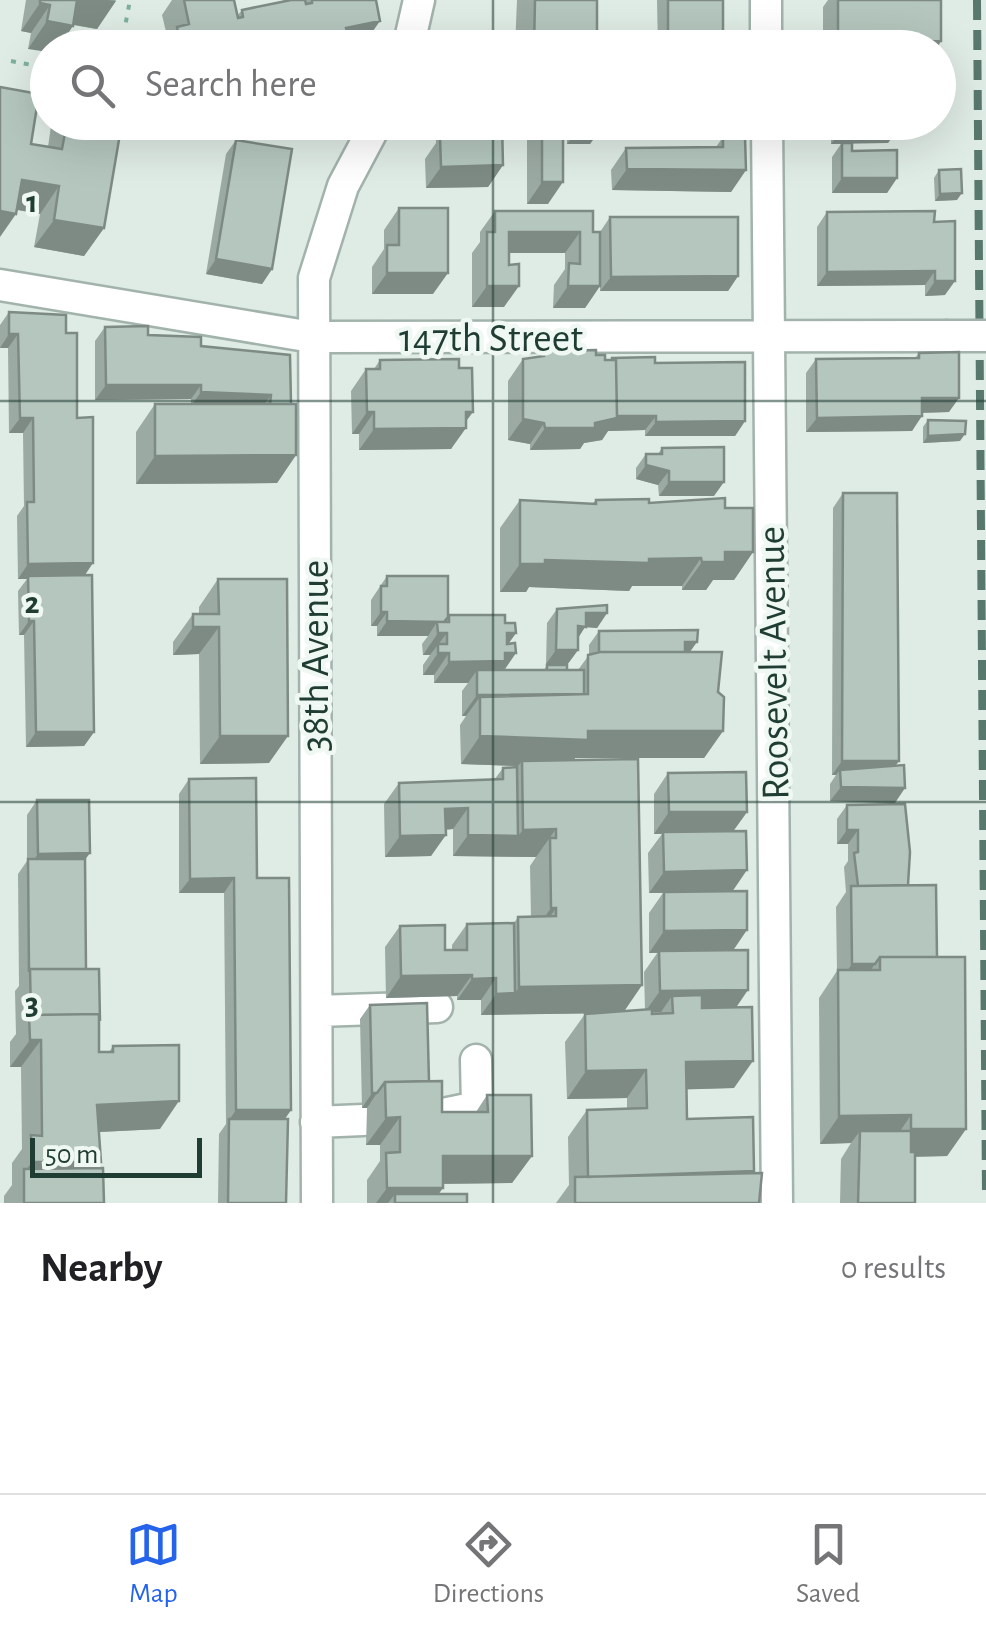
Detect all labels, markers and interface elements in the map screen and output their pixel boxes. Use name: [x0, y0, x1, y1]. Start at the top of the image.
search box: [30, 30, 956, 140]
icon: search: [65, 58, 120, 113]
text: Search here: [145, 66, 317, 104]
text: 1: [26, 186, 38, 218]
street label: 147th Street: [399, 319, 583, 359]
street label: Roosevelt Avenue: [752, 526, 796, 800]
street label: 38th Avenue: [296, 560, 336, 752]
text: 2: [24, 587, 40, 619]
text: 3: [25, 988, 39, 1020]
scale bar: [30, 1133, 202, 1178]
text: 50 m: [45, 1141, 99, 1169]
text: Nearby: [40, 1247, 163, 1289]
text: 0 results: [841, 1252, 946, 1284]
tab: Map: [126, 1517, 181, 1611]
tab: Directions: [433, 1517, 544, 1611]
tab: Saved: [796, 1517, 860, 1611]

